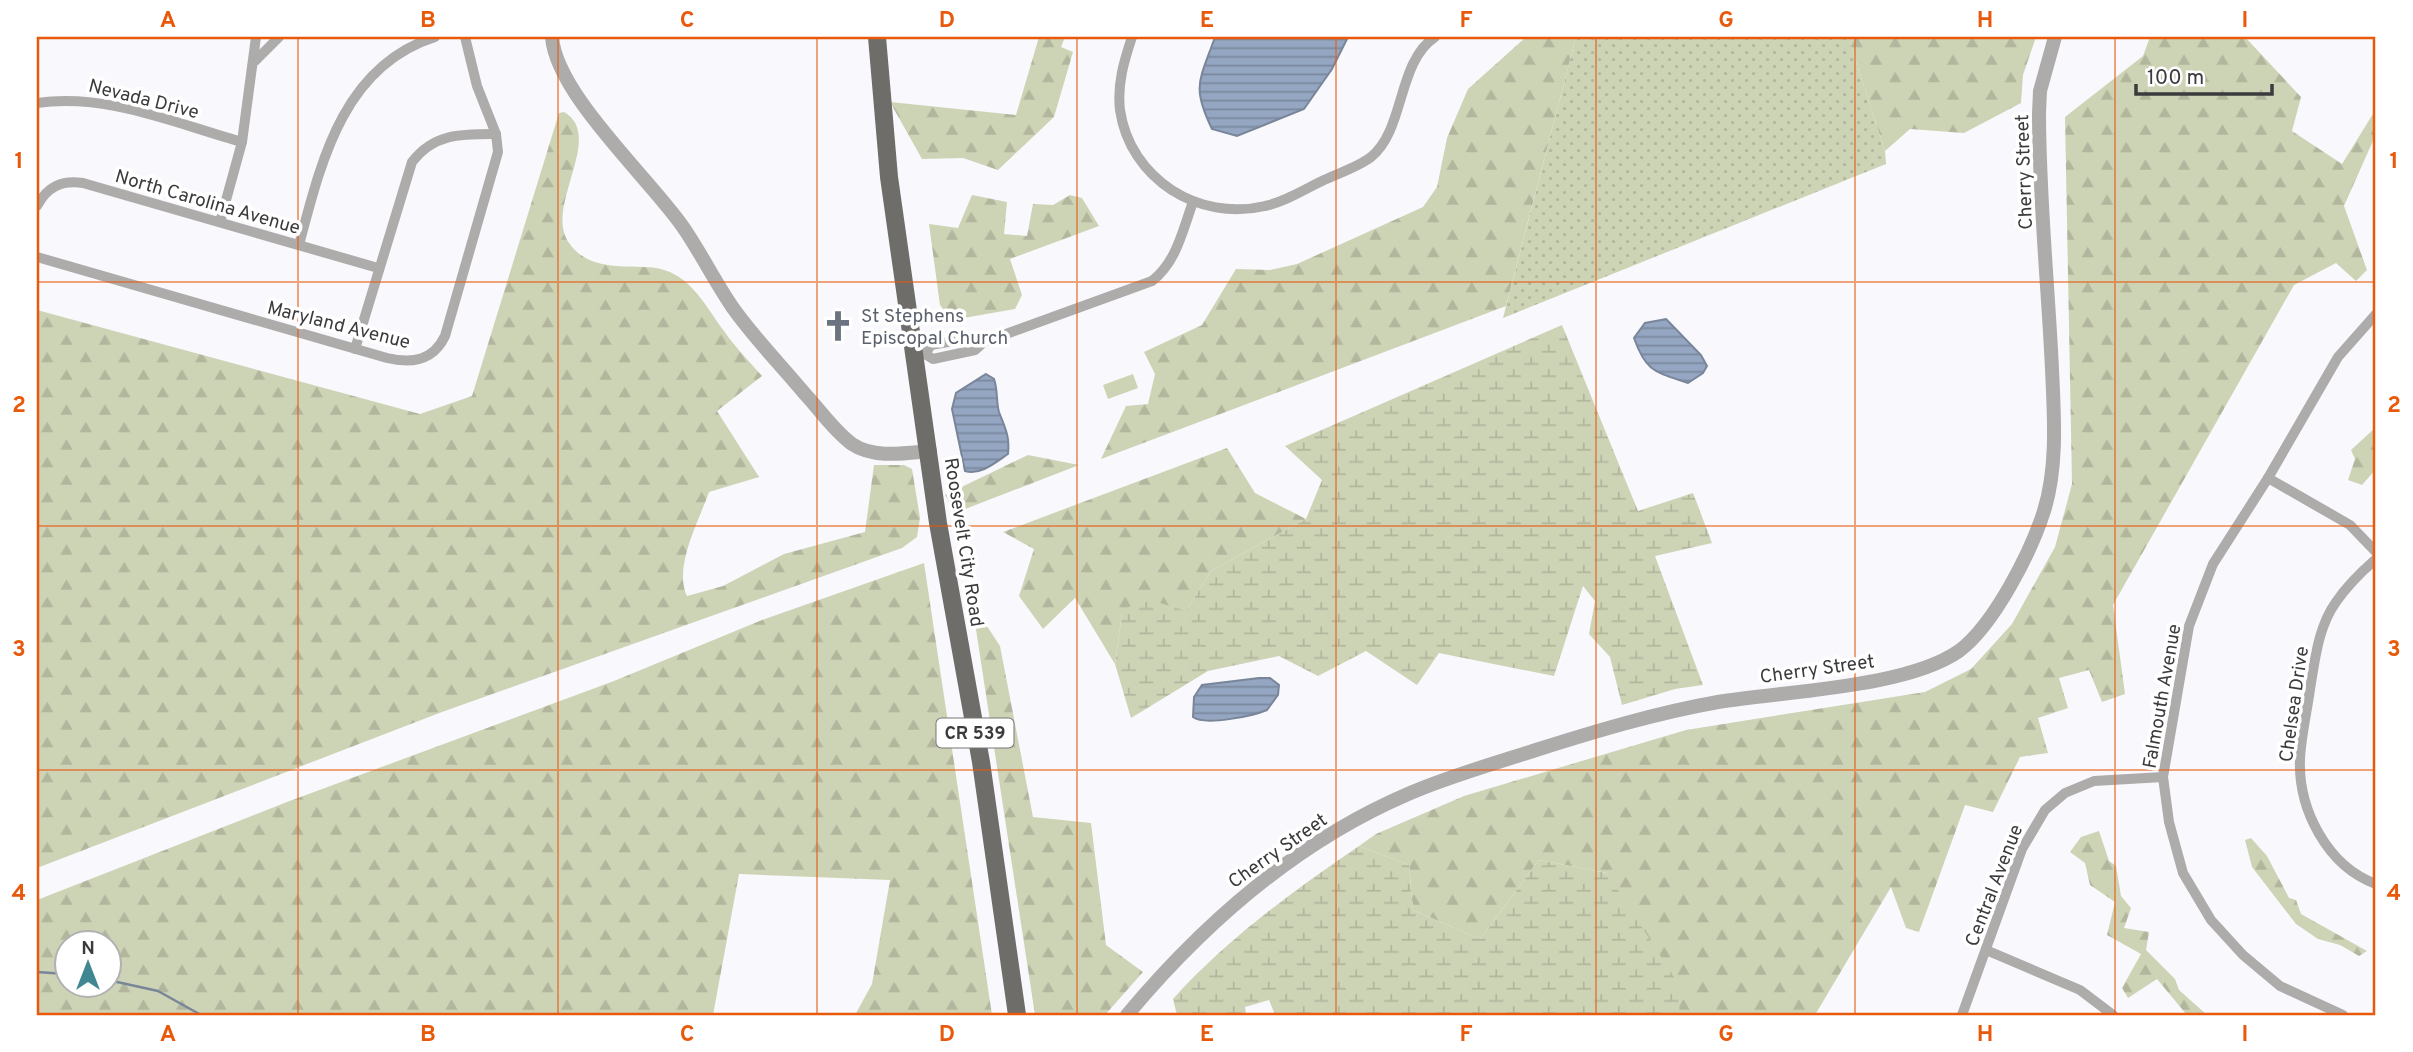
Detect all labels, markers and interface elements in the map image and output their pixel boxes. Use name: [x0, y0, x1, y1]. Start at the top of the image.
text: A: [160, 7, 176, 36]
text: B: [420, 7, 436, 36]
text: C: [680, 7, 694, 36]
text: D: [939, 7, 955, 36]
text: E: [1200, 7, 1214, 36]
text: F: [1459, 7, 1473, 36]
text: G: [1718, 7, 1734, 36]
text: H: [1977, 7, 1993, 36]
text: I: [2242, 7, 2248, 36]
scale bar: [2136, 52, 2273, 96]
text: 100 m: [2147, 65, 2204, 92]
street label: Nevada Drive: [86, 75, 201, 125]
street label: Cherry Street: [2011, 114, 2039, 230]
text: 1: [14, 148, 24, 177]
text: 1: [2389, 148, 2399, 177]
street label: North Carolina Avenue: [112, 165, 303, 241]
street label: Maryland Avenue: [264, 297, 413, 355]
place label: St Stephens Episcopal Church: [861, 305, 1008, 351]
church icon: St Stephens Episcopal Church: [821, 309, 855, 343]
text: 2: [12, 392, 26, 421]
text: 2: [2387, 392, 2401, 421]
street label: Roosevelt City Road: [938, 456, 988, 629]
street label: Falmouth Avenue: [2138, 622, 2188, 771]
text: 3: [12, 636, 26, 665]
text: 3: [2387, 636, 2401, 665]
street label: Chelsea Drive: [2275, 645, 2315, 764]
street label: Cherry Street: [1758, 650, 1876, 690]
road number: CR 539: [936, 718, 1014, 748]
street label: Cherry Street: [1224, 809, 1332, 895]
street label: Central Avenue: [1961, 821, 2029, 950]
text: 4: [12, 880, 26, 909]
text: 4: [2387, 880, 2401, 909]
north arrow: [52, 930, 122, 1000]
text: N: [81, 937, 95, 961]
text: A: [160, 1021, 176, 1050]
text: B: [420, 1021, 436, 1050]
text: C: [680, 1021, 694, 1050]
text: D: [939, 1021, 955, 1050]
text: E: [1200, 1021, 1214, 1050]
text: F: [1459, 1021, 1473, 1050]
text: G: [1718, 1021, 1734, 1050]
text: H: [1977, 1021, 1993, 1050]
text: I: [2242, 1021, 2248, 1050]

